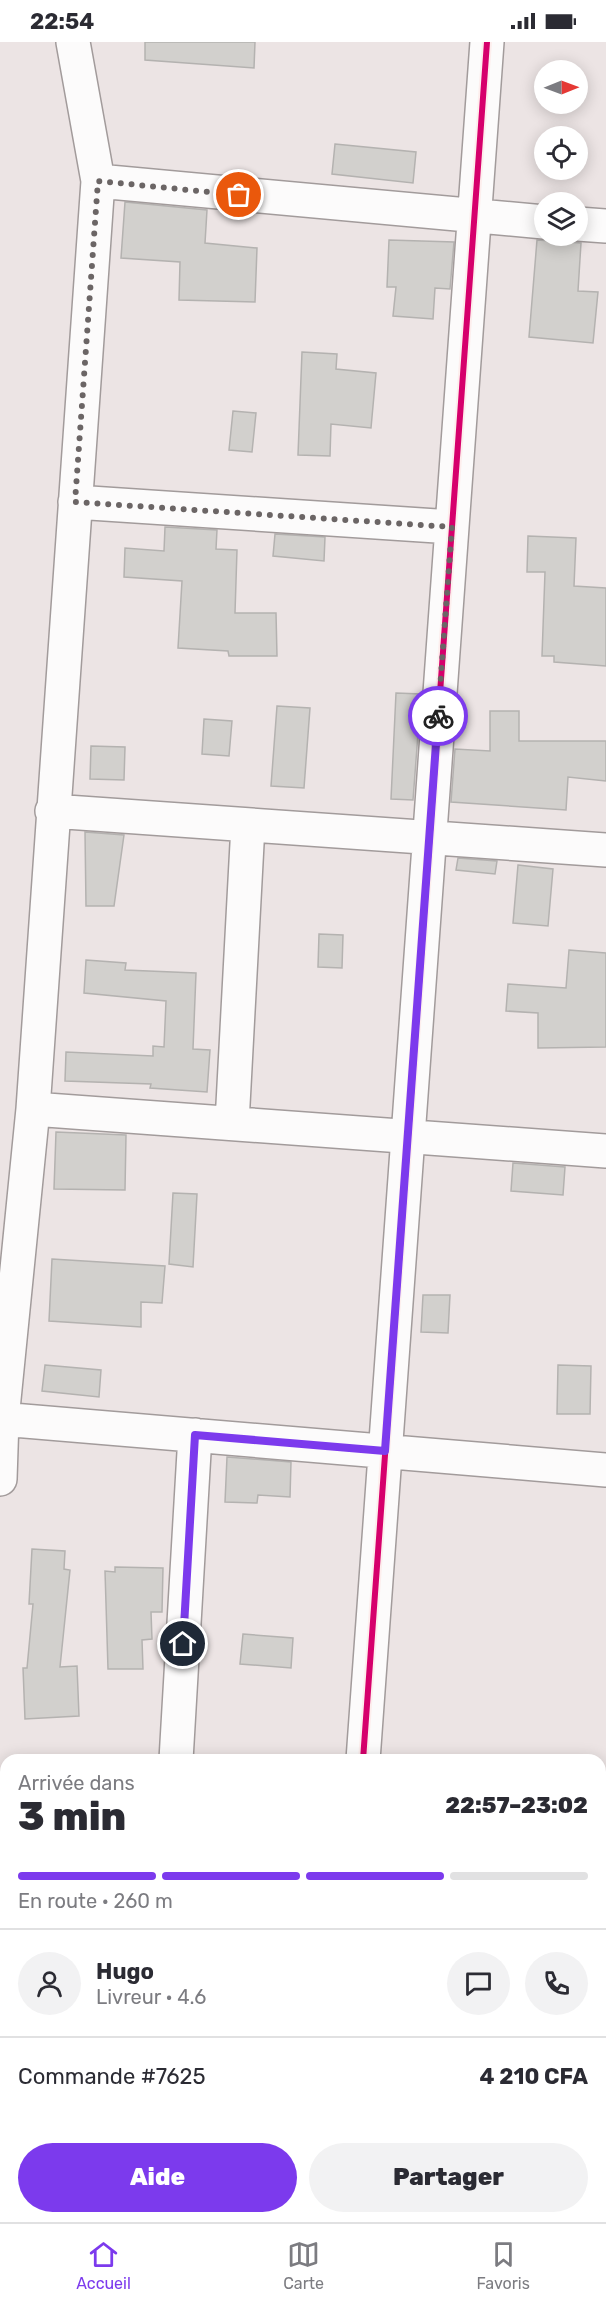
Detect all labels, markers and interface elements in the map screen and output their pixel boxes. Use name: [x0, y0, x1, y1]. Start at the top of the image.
text: 22:54: [30, 8, 94, 35]
north arrow: [534, 60, 588, 114]
map controls: [534, 60, 588, 246]
button: locate: [534, 126, 588, 180]
pin: [213, 169, 264, 220]
icon: bag: [222, 178, 255, 211]
button: layers: [534, 192, 588, 246]
courier: [408, 686, 468, 746]
icon: bike: [422, 700, 455, 733]
pin: [157, 1618, 208, 1669]
icon: home: [166, 1627, 199, 1660]
text: Arrivée dans: [18, 1771, 135, 1795]
text: 22:57–23:02: [445, 1792, 588, 1819]
text: 3 min: [18, 1794, 126, 1840]
text: En route · 260 m: [18, 1889, 173, 1913]
button: person: [18, 1952, 81, 2015]
button: chat: [447, 1952, 510, 2015]
button: phone: [525, 1952, 588, 2015]
text: Hugo: [96, 1958, 154, 1985]
text: Livreur · 4.6: [96, 1985, 206, 2009]
text: Commande #7625: [18, 2063, 206, 2090]
text: 4 210 CFA: [479, 2063, 588, 2090]
button: Aide: [18, 2143, 297, 2212]
button: Partager: [309, 2143, 588, 2212]
tab: Accueil: [76, 2238, 131, 2293]
tab: Carte: [283, 2238, 324, 2293]
tab: Favoris: [476, 2238, 530, 2293]

